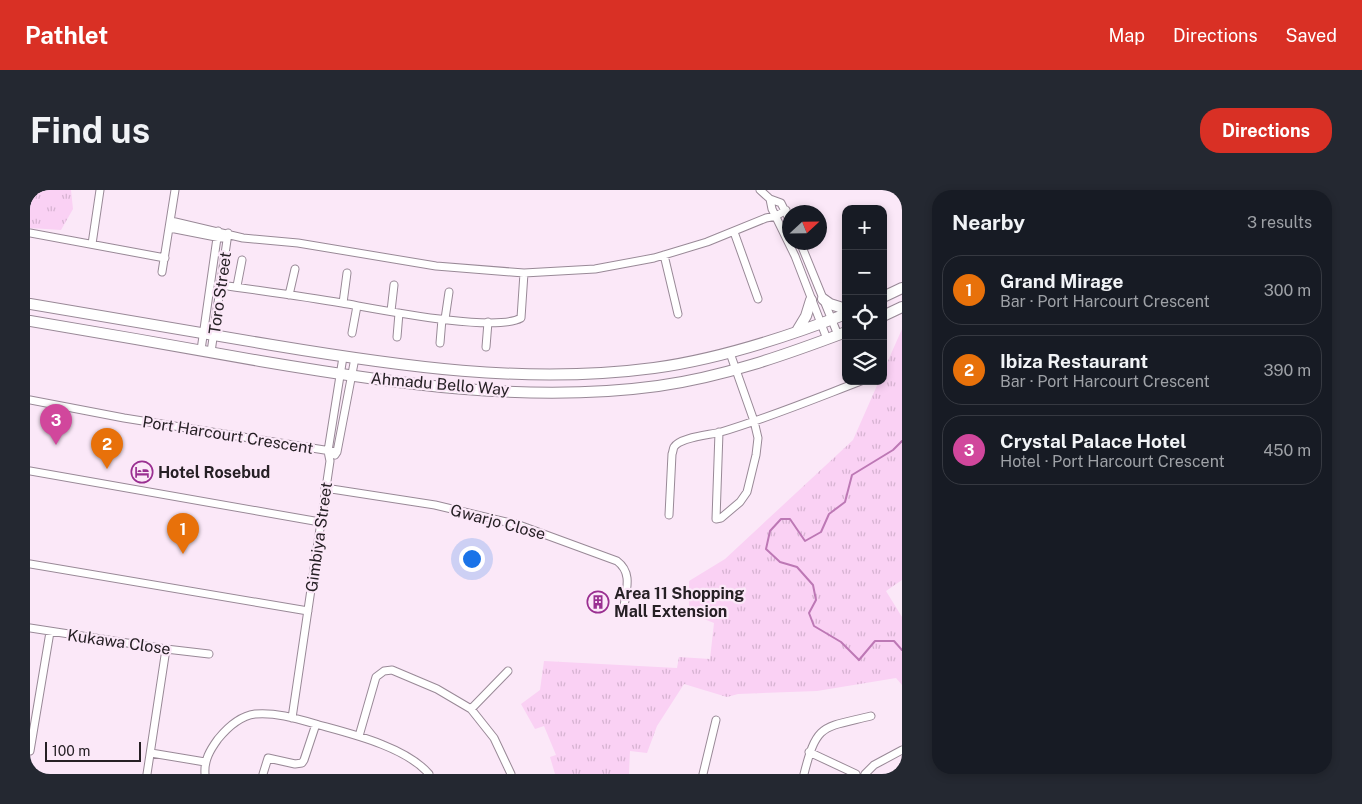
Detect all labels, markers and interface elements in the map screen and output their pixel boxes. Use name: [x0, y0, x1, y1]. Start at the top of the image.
text: Pathlet: [25, 21, 108, 49]
text: Map: [1108, 25, 1145, 46]
text: Directions: [1173, 25, 1258, 46]
text: Saved: [1286, 25, 1337, 46]
button: Directions: [1200, 108, 1332, 153]
text: Find us: [30, 110, 150, 151]
north arrow: [782, 205, 827, 250]
map controls: [842, 205, 887, 385]
button: +: [842, 205, 887, 250]
text: Nearby: [952, 210, 1025, 235]
text: 3 results: [1247, 213, 1312, 232]
button: −: [842, 250, 887, 295]
street label: Toro Street: [205, 251, 235, 335]
text: Grand Mirage: [1000, 270, 1124, 292]
text: 1: [966, 281, 972, 300]
text: 300 m: [1264, 281, 1311, 300]
text: Bar · Port Harcourt Crescent: [1000, 292, 1210, 311]
button: locate: [842, 295, 887, 340]
button: layers: [842, 340, 887, 385]
text: Ibiza Restaurant: [1000, 350, 1148, 372]
text: 2: [964, 361, 974, 380]
text: 390 m: [1264, 361, 1311, 380]
street label: Ahmadu Bello Way: [370, 368, 511, 400]
text: Bar · Port Harcourt Crescent: [1000, 372, 1210, 391]
pin: 3: [40, 404, 72, 445]
street label: Port Harcourt Crescent: [141, 412, 315, 458]
pin: 2: [91, 428, 123, 469]
text: Crystal Palace Hotel: [1000, 430, 1186, 452]
text: 3: [964, 441, 974, 460]
text: 450 m: [1263, 441, 1311, 460]
text: Hotel · Port Harcourt Crescent: [1000, 452, 1225, 471]
hotel icon: Hotel Rosebud: [130, 460, 154, 484]
place label: Hotel Rosebud: [158, 463, 270, 482]
street label: Gimbiya Street: [302, 481, 336, 593]
street label: Gwarjo Close: [448, 500, 548, 544]
pin: 1: [167, 513, 199, 554]
your location: [459, 546, 485, 572]
place label: Area 11 Shopping Mall Extension: [614, 584, 744, 621]
building icon: Area 11 Shopping Mall Extension: [586, 590, 610, 614]
street label: Kukawa Close: [66, 625, 172, 659]
scale bar: [45, 739, 141, 762]
text: 100 m: [52, 743, 90, 759]

